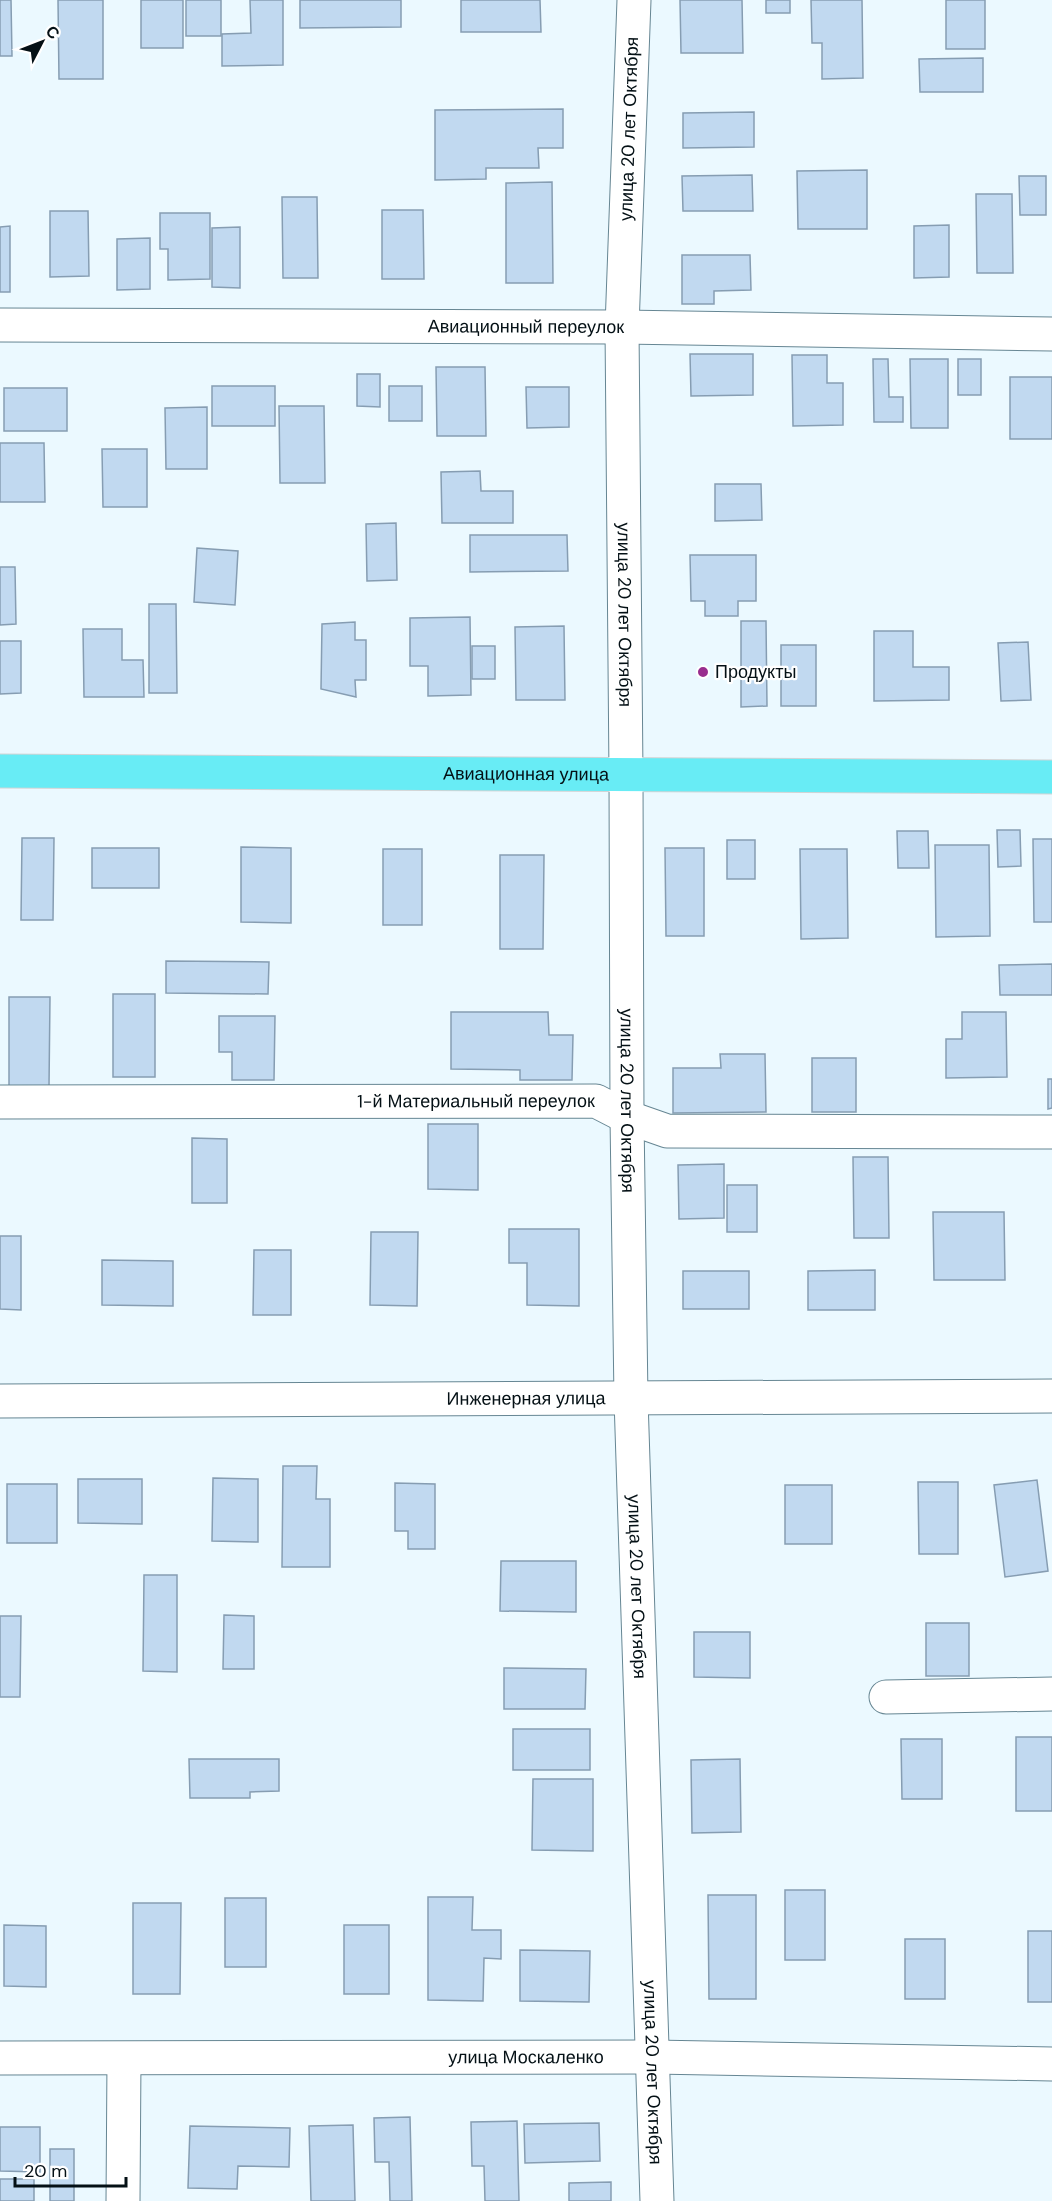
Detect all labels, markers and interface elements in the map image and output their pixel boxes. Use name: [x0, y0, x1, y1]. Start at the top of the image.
north arrow: [12, 12, 72, 72]
text: С: [41, 21, 65, 44]
street label: улица 20 лет Октября: [614, 36, 644, 222]
street label: Авиационный переулок: [428, 314, 624, 339]
street label: улица 20 лет Октября: [612, 522, 637, 707]
place label: Продукты: [715, 660, 796, 684]
marker: Продукты: [696, 665, 710, 679]
street label: Авиационная улица: [443, 762, 610, 786]
street label: улица 20 лет Октября: [615, 1008, 640, 1193]
street label: 1-й Материальный переулок: [357, 1089, 595, 1113]
street label: Инженерная улица: [446, 1386, 607, 1411]
street label: улица 20 лет Октября: [622, 1494, 652, 1679]
street label: улица 20 лет Октября: [638, 1980, 668, 2165]
street label: улица Москаленко: [448, 2045, 604, 2069]
scale bar: [15, 2150, 126, 2188]
text: 20 m: [24, 2159, 67, 2183]

